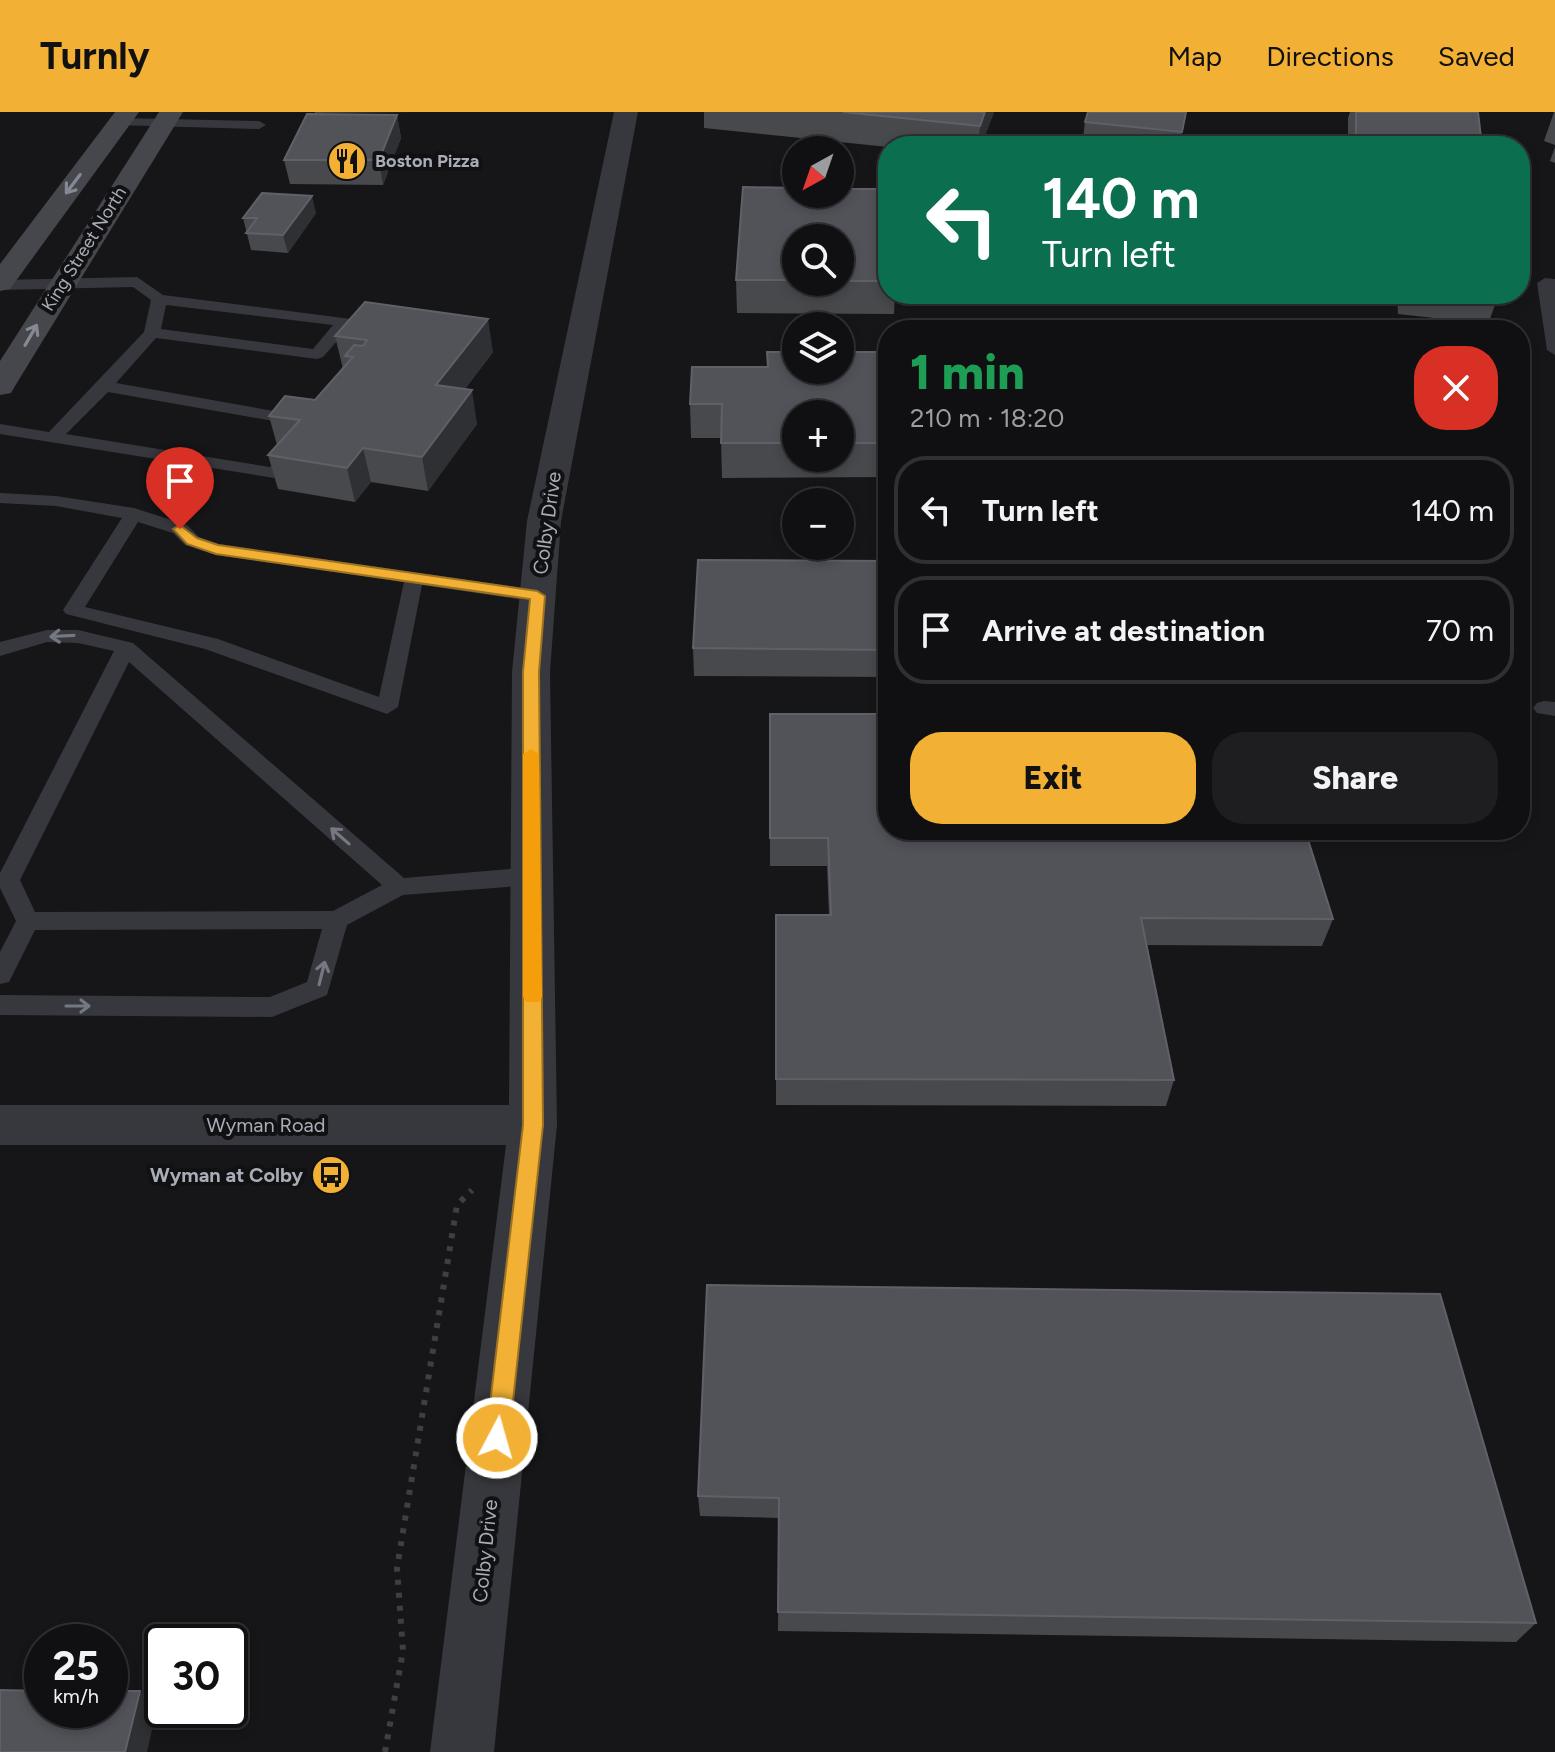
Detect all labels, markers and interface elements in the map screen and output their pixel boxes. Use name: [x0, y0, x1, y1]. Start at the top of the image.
text: Turnly: [40, 33, 150, 79]
text: Map: [1168, 39, 1222, 73]
text: Directions: [1266, 39, 1394, 73]
text: Saved: [1438, 39, 1515, 73]
north arrow: [782, 136, 854, 208]
map controls: [782, 136, 854, 560]
restaurant icon: Boston Pizza: [326, 140, 368, 182]
place label: Boston Pizza: [375, 150, 479, 172]
text: 140 m: [1042, 165, 1200, 232]
icon: left: [910, 168, 1014, 272]
one-way arrow: [65, 173, 82, 194]
street label: King Street North: [37, 183, 131, 315]
button: search: [782, 224, 854, 296]
text: Turn left: [1042, 233, 1176, 276]
button: layers: [782, 312, 854, 384]
one-way arrow: [23, 324, 39, 347]
text: 1 min: [910, 343, 1025, 401]
button: close: [1414, 346, 1498, 430]
button: +: [782, 400, 854, 472]
text: 210 m · 18:20: [910, 402, 1064, 434]
pin: [146, 447, 214, 529]
icon: arrive: [158, 459, 202, 503]
street label: Colby Drive: [528, 470, 566, 576]
button: −: [782, 488, 854, 560]
icon: left: [914, 488, 958, 532]
text: Turn left: [982, 492, 1099, 529]
text: 140 m: [1411, 492, 1494, 529]
icon: arrive: [914, 608, 958, 652]
text: Arrive at destination: [982, 612, 1265, 649]
text: 70 m: [1426, 612, 1494, 649]
one-way arrow: [49, 629, 76, 644]
button: Exit: [910, 732, 1196, 824]
button: Share: [1212, 732, 1498, 824]
one-way arrow: [331, 827, 351, 845]
one-way arrow: [316, 960, 331, 986]
one-way arrow: [64, 998, 91, 1014]
street label: Wyman Road: [206, 1113, 326, 1137]
bus stop icon: Wyman at Colby: [310, 1154, 352, 1196]
place label: Wyman at Colby: [150, 1163, 303, 1187]
position arrow: [455, 1396, 539, 1480]
street label: Colby Drive: [468, 1498, 502, 1604]
speed limit sign: 30: [144, 1624, 248, 1728]
text: 25: [53, 1642, 99, 1690]
text: km/h: [53, 1684, 99, 1708]

